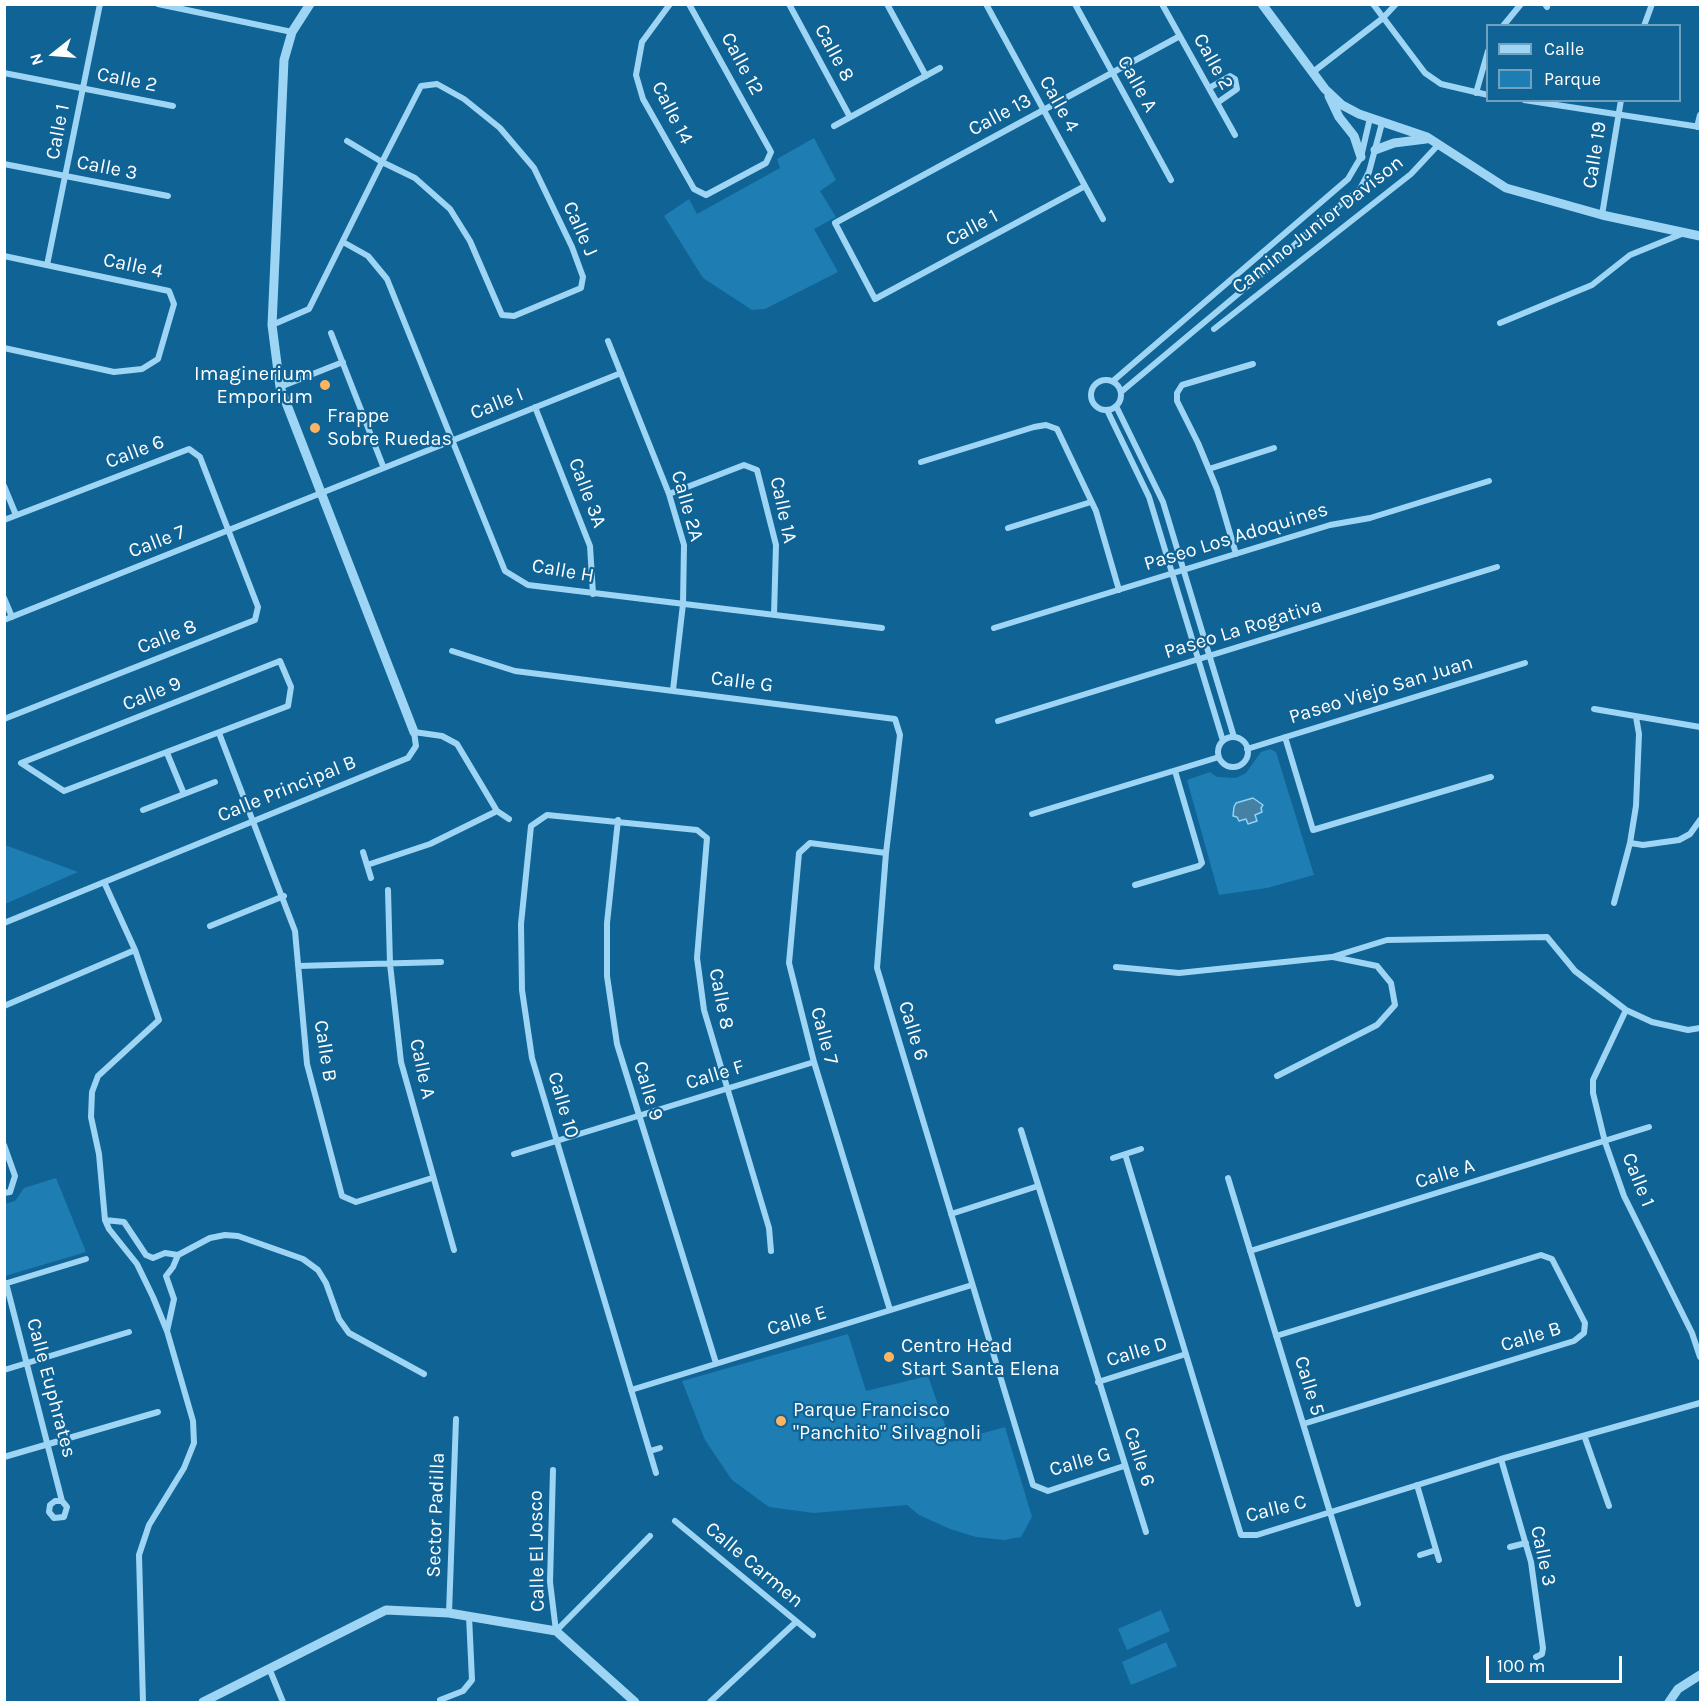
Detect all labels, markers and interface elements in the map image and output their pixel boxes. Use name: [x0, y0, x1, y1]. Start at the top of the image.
street label: Calle 8: [809, 20, 859, 86]
north arrow: [24, 24, 84, 84]
legend: [1486, 24, 1681, 102]
street label: Calle 12: [716, 28, 768, 100]
street label: Calle 2: [1188, 29, 1238, 95]
text: Calle: [1544, 38, 1584, 60]
text: N: [26, 51, 47, 68]
street label: Calle A: [1112, 52, 1162, 116]
street label: Calle 2: [95, 62, 159, 98]
text: Parque: [1544, 68, 1601, 90]
street label: Calle 4: [1034, 72, 1084, 136]
street label: Calle 14: [646, 78, 698, 148]
street label: Calle 13: [964, 88, 1036, 142]
street label: Calle 1: [41, 102, 75, 162]
street label: Calle 19: [1578, 120, 1612, 190]
street label: Calle 3: [75, 150, 139, 186]
street label: Camino Junior Davison: [1228, 151, 1408, 299]
street label: Calle J: [557, 198, 603, 260]
street label: Calle 1: [942, 204, 1002, 252]
street label: Calle 4: [101, 248, 165, 284]
place label: Imaginerium Emporium: [194, 362, 313, 409]
marker: Imaginerium Emporium: [318, 378, 332, 392]
street label: Calle I: [467, 383, 527, 425]
place label: Frappe Sobre Ruedas: [327, 404, 452, 451]
marker: Frappe Sobre Ruedas: [308, 421, 322, 435]
street label: Calle 6: [102, 430, 168, 474]
street label: Calle 3A: [563, 455, 611, 531]
street label: Calle 2A: [665, 468, 709, 544]
street label: Calle 1A: [764, 474, 802, 546]
street label: Paseo Los Adoquines: [1141, 498, 1331, 576]
street label: Calle 7: [125, 520, 189, 564]
street label: Calle H: [530, 554, 596, 588]
street label: Paseo La Rogativa: [1161, 594, 1325, 664]
street label: Calle 8: [134, 614, 200, 660]
street label: Paseo Viejo San Juan: [1286, 651, 1476, 729]
street label: Calle G: [710, 666, 774, 698]
street label: Calle 9: [119, 671, 185, 717]
street label: Calle Principal B: [214, 750, 360, 828]
street label: Calle 8: [703, 966, 739, 1032]
street label: Calle 6: [893, 998, 933, 1064]
street label: Calle 7: [805, 1004, 843, 1068]
street label: Calle B: [308, 1019, 342, 1083]
street label: Calle A: [404, 1037, 440, 1101]
street label: Calle F: [683, 1055, 747, 1095]
street label: Calle 9: [628, 1058, 668, 1124]
street label: Calle 10: [542, 1069, 584, 1141]
street label: Calle 1: [1616, 1149, 1660, 1211]
street label: Calle A: [1412, 1154, 1478, 1194]
street label: Calle E: [764, 1301, 830, 1341]
street label: Calle Euphrates: [21, 1316, 81, 1460]
street label: Calle B: [1498, 1316, 1564, 1358]
street label: Calle D: [1104, 1331, 1170, 1373]
place label: Centro Head Start Santa Elena: [901, 1334, 1060, 1381]
marker: Centro Head Start Santa Elena: [882, 1350, 896, 1364]
street label: Calle 5: [1289, 1353, 1329, 1419]
place label: Parque Francisco "Panchito" Silvagnoli: [793, 1398, 981, 1445]
marker: Parque Francisco "Panchito" Silvagnoli: [774, 1414, 788, 1428]
street label: Calle 6: [1118, 1424, 1160, 1490]
street label: Calle G: [1047, 1442, 1113, 1482]
street label: Sector Padilla: [422, 1452, 450, 1578]
street label: Calle El Josco: [524, 1490, 550, 1612]
street label: Calle C: [1243, 1490, 1309, 1528]
street label: Calle Carmen: [700, 1517, 808, 1613]
street label: Calle 3: [1525, 1524, 1561, 1588]
scale bar: [1489, 1644, 1626, 1682]
text: 100 m: [1497, 1655, 1545, 1677]

